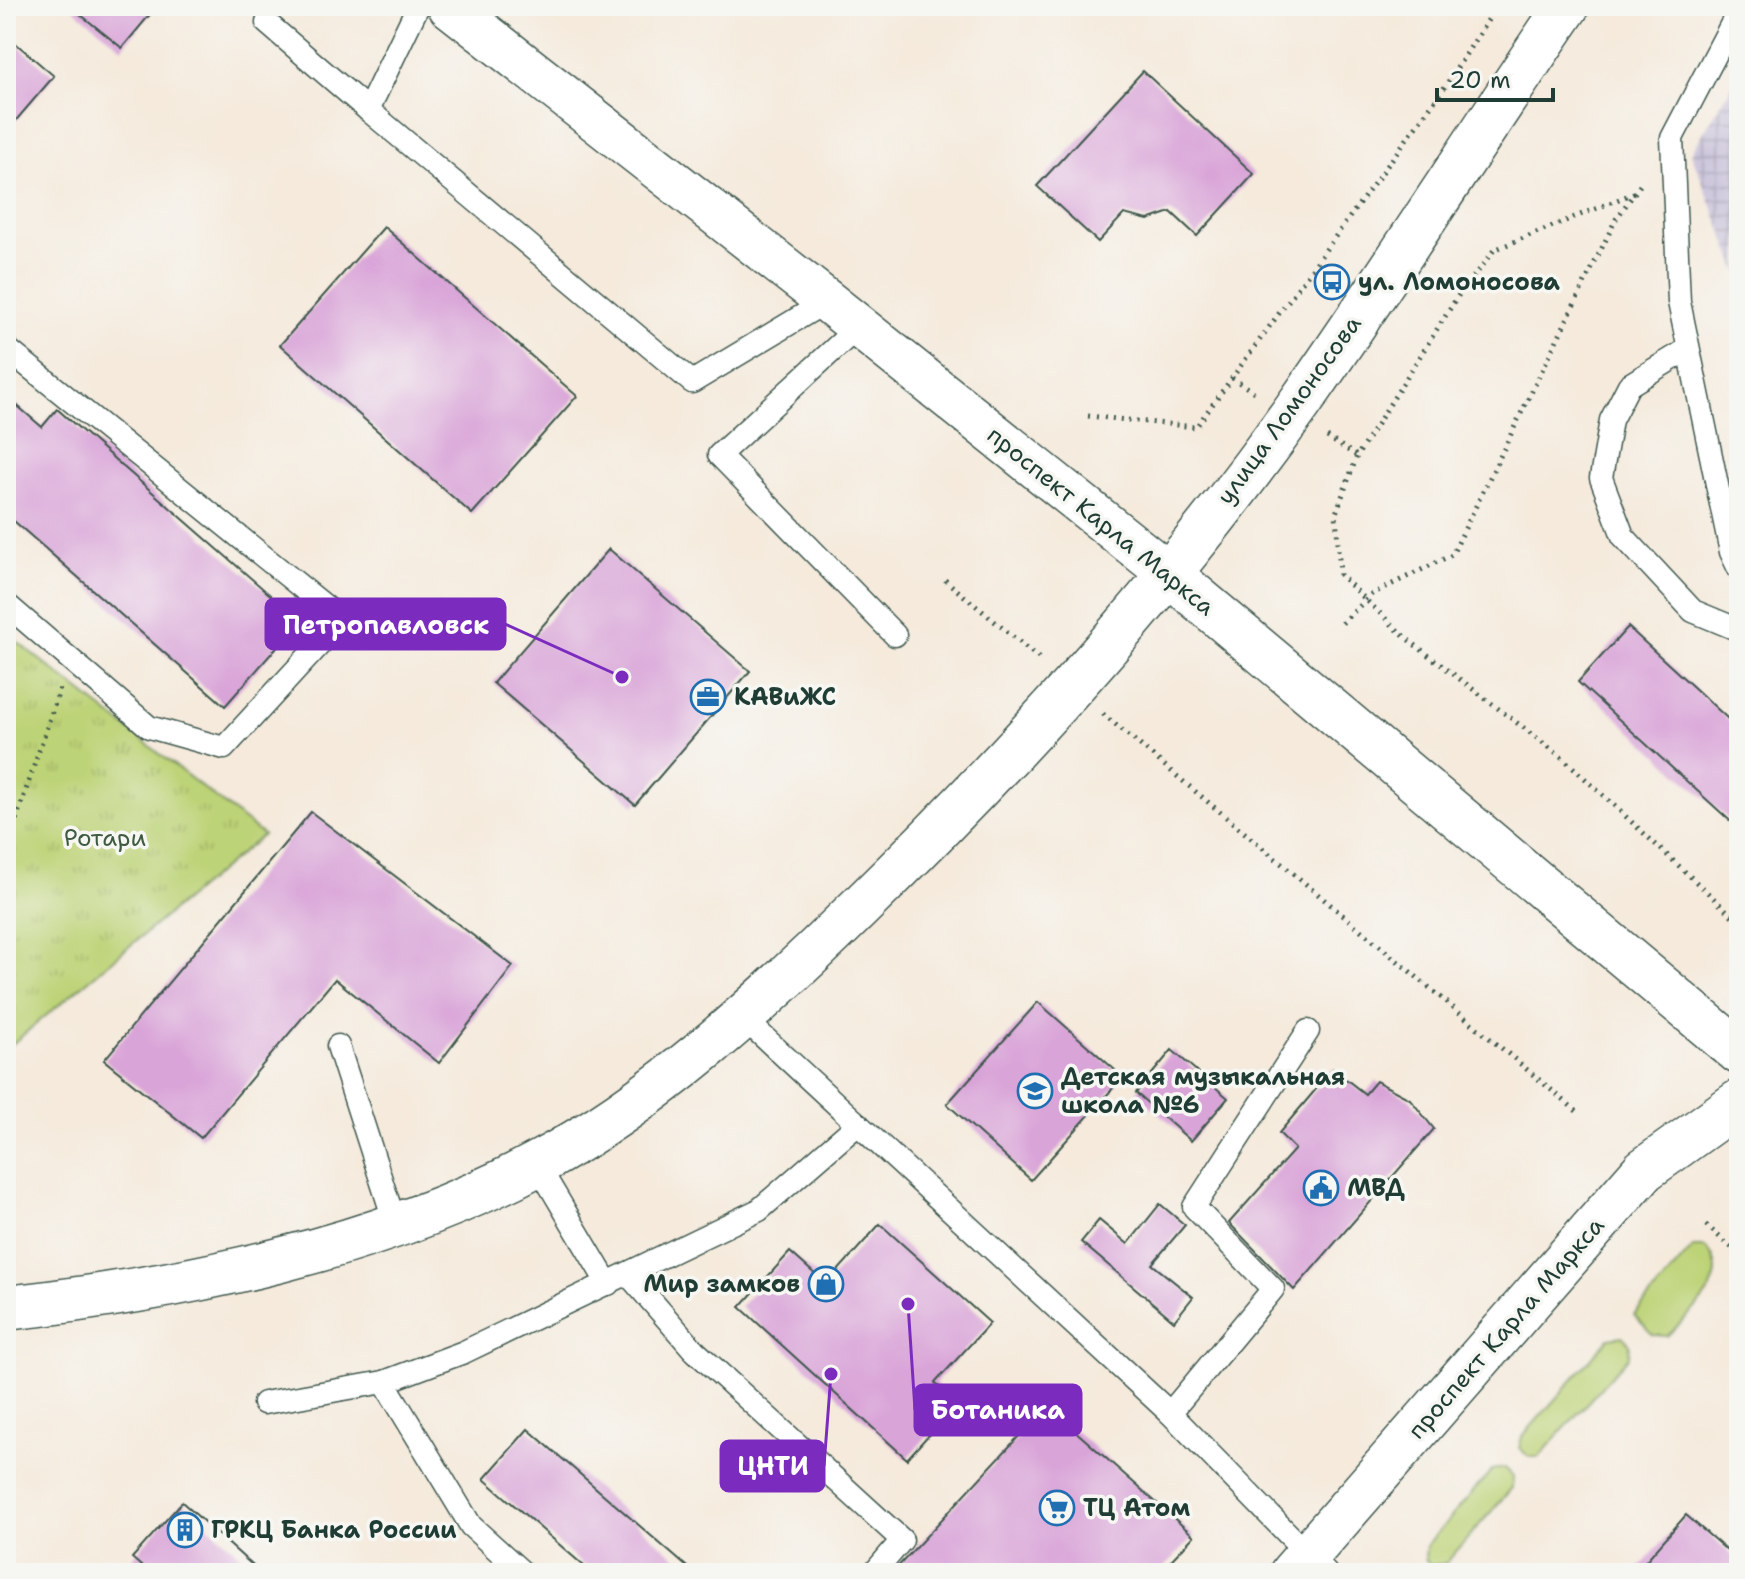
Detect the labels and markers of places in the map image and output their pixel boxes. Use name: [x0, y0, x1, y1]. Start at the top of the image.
bus stop icon: ул. Ломоносова: [1313, 263, 1351, 301]
place label: ул. Ломоносова: [1358, 266, 1561, 298]
callout: Петропавловск: [266, 599, 505, 649]
office icon: КАВиЖС: [689, 678, 727, 716]
place label: КАВиЖС: [734, 681, 836, 713]
place label: Детская музыкальная школа №6: [1061, 1061, 1345, 1121]
school or university icon: Детская музыкальная школа №6: [1016, 1072, 1054, 1110]
public building icon: МВД: [1302, 1169, 1340, 1207]
place label: МВД: [1347, 1172, 1405, 1204]
shop icon: Мир замков: [807, 1265, 845, 1303]
place label: Мир замков: [643, 1268, 800, 1300]
callout: Ботаника: [915, 1385, 1081, 1435]
callout: ЦНТИ: [721, 1441, 824, 1491]
supermarket icon: ТЦ Атом: [1038, 1489, 1076, 1527]
place label: ТЦ Атом: [1083, 1492, 1190, 1524]
building icon: ГРКЦ Банка России: [166, 1511, 204, 1549]
place label: ГРКЦ Банка России: [211, 1514, 457, 1546]

